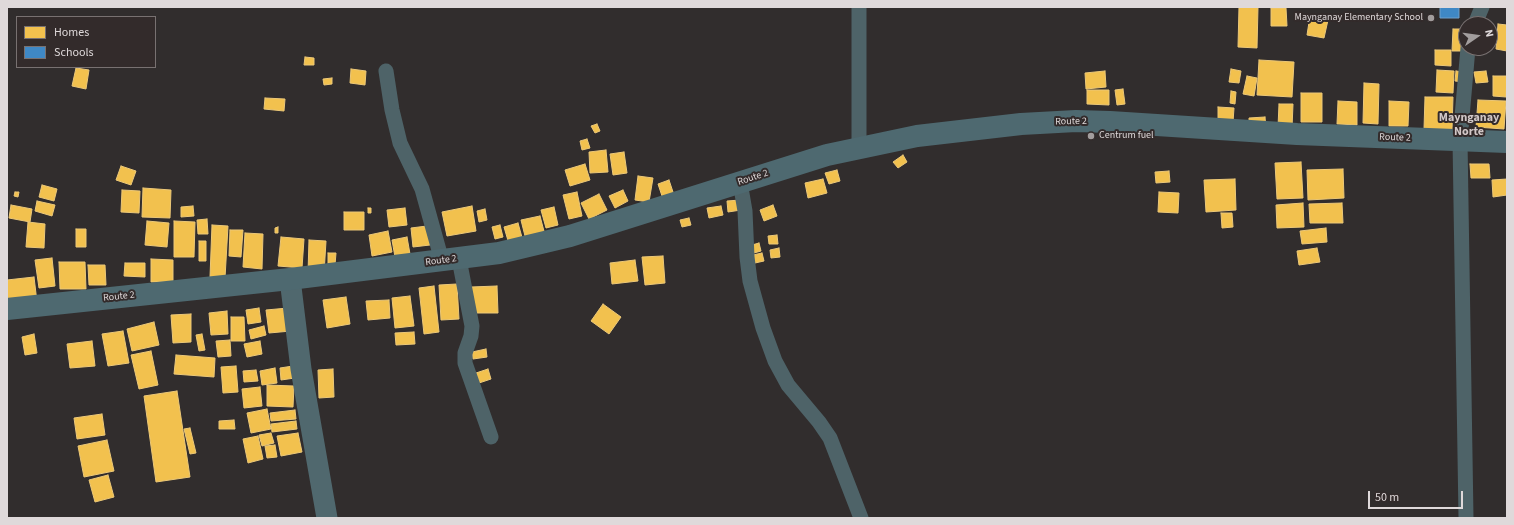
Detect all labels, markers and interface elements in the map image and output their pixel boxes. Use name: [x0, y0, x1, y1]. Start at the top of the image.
place label: Maynganay Elementary School: [1295, 12, 1423, 24]
marker: Maynganay Elementary School: [1426, 13, 1436, 23]
legend: [16, 16, 156, 68]
north arrow: [1458, 16, 1498, 56]
text: Homes: [54, 24, 89, 41]
text: N: [1481, 28, 1497, 39]
text: Schools: [54, 44, 94, 61]
district label: Maynganay Norte: [1439, 111, 1499, 139]
street label: Route 2: [1055, 116, 1087, 128]
place label: Centrum fuel: [1099, 130, 1154, 142]
marker: Centrum fuel: [1086, 131, 1096, 141]
street label: Route 2: [1379, 131, 1411, 145]
street label: Route 2: [736, 167, 770, 189]
street label: Route 2: [425, 253, 457, 269]
street label: Route 2: [103, 289, 135, 305]
scale bar: [1370, 483, 1465, 509]
text: 50 m: [1375, 489, 1399, 506]

